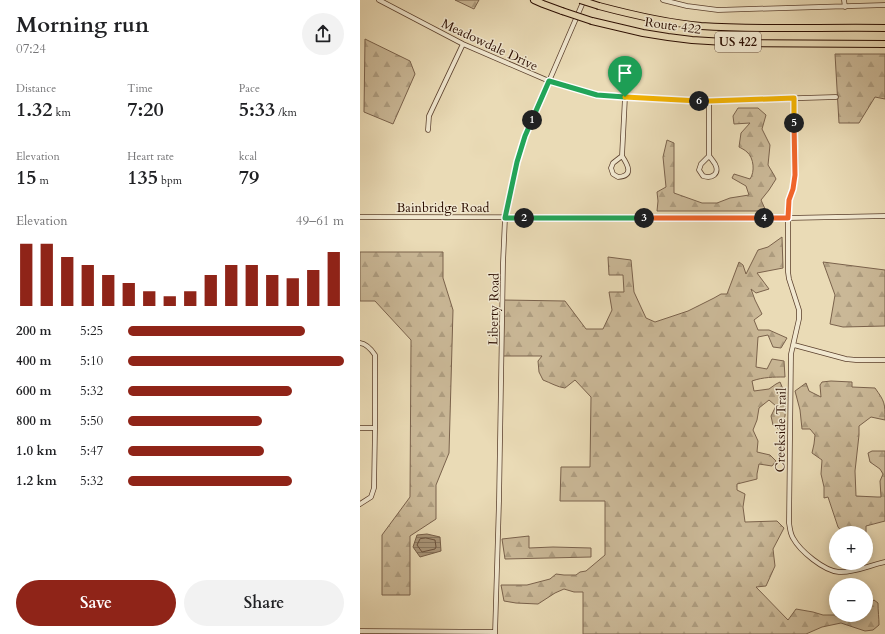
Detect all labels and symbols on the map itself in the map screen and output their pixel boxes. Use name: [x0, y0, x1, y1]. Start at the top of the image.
street label: Route 422: [644, 13, 702, 39]
street label: Meadowdale Drive: [438, 15, 541, 75]
road number: US 422: [715, 32, 761, 52]
pin: [608, 56, 642, 97]
pin: 6: [689, 91, 709, 111]
pin: 1: [522, 110, 542, 130]
pin: 5: [784, 113, 804, 133]
street label: Bainbridge Road: [396, 199, 490, 217]
pin: 2: [514, 208, 534, 228]
pin: 3: [634, 208, 654, 228]
pin: 4: [754, 208, 774, 228]
street label: Liberty Road: [484, 273, 504, 345]
street label: Creekside Trail: [771, 387, 791, 472]

